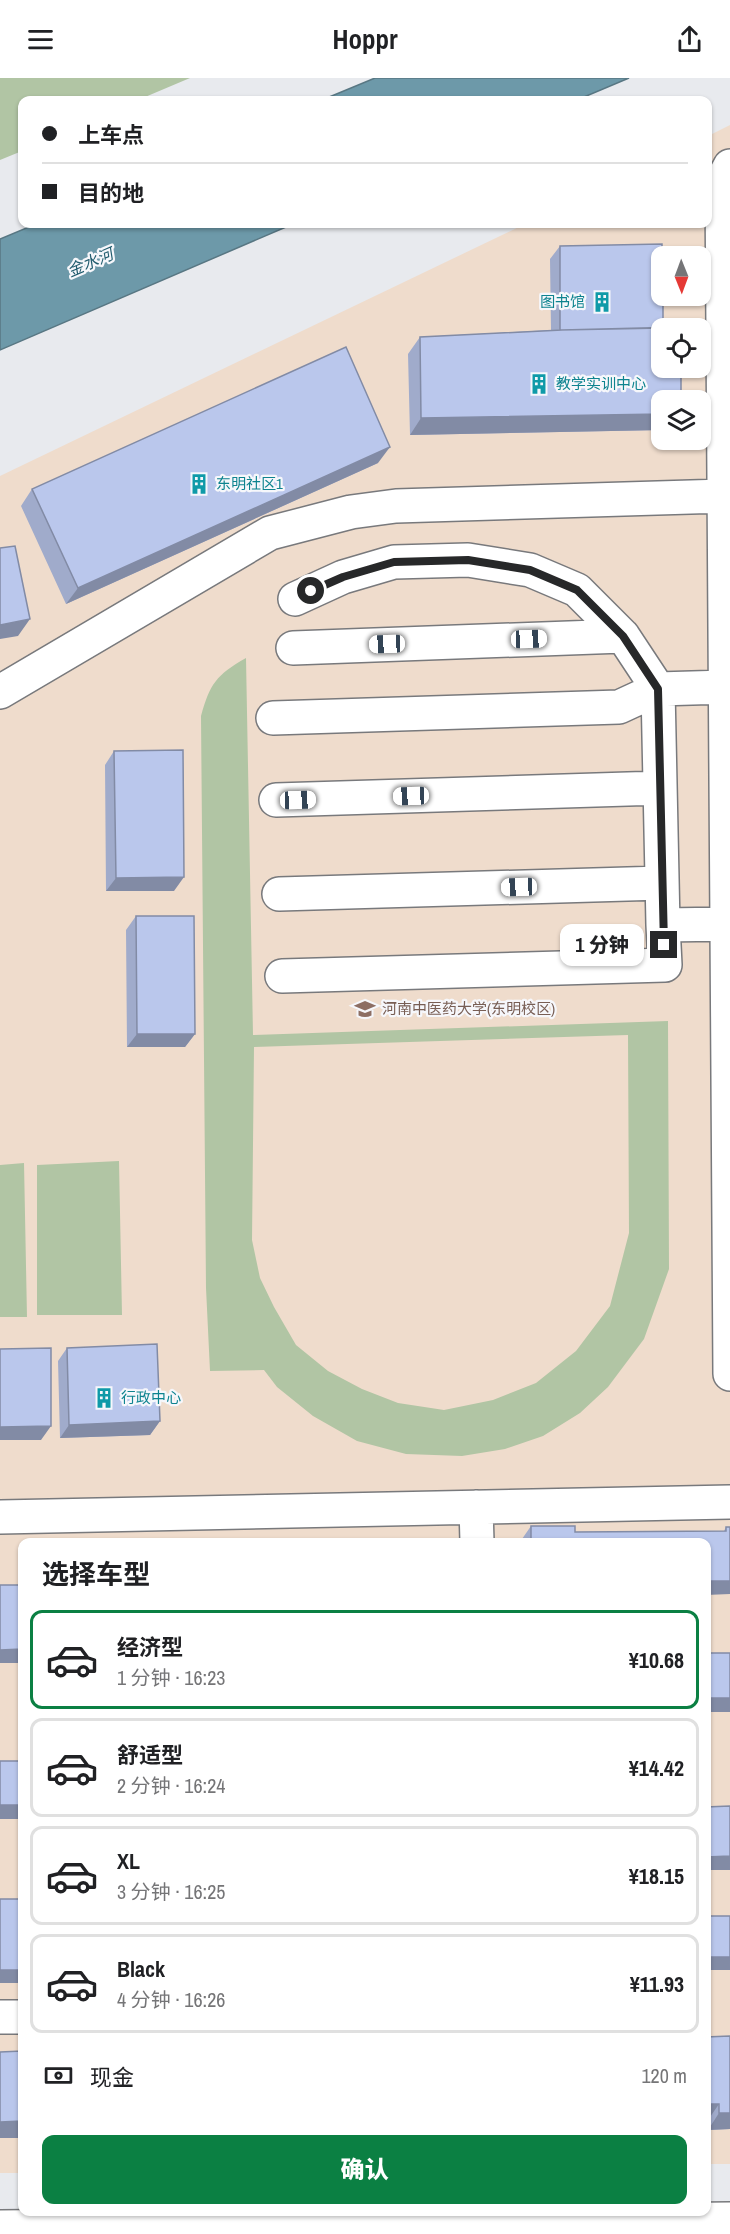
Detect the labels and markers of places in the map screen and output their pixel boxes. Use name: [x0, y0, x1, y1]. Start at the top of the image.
building icon: 图书馆: [590, 290, 614, 314]
place label: 图书馆: [540, 291, 585, 312]
building icon: 教学实训中心: [527, 372, 551, 396]
place label: 教学实训中心: [556, 373, 646, 394]
building icon: 东明社区1: [187, 472, 211, 496]
place label: 东明社区1: [216, 473, 283, 494]
school or university icon: 河南中医药大学(东明校区): [353, 997, 377, 1021]
place label: 河南中医药大学(东明校区): [382, 998, 555, 1019]
building icon: 行政中心: [92, 1386, 116, 1410]
place label: 行政中心: [121, 1387, 181, 1408]

